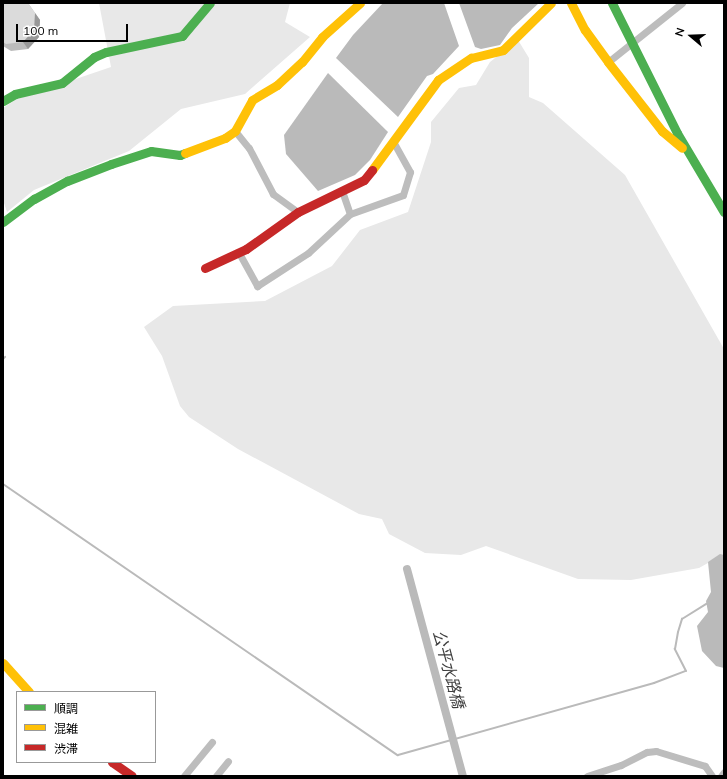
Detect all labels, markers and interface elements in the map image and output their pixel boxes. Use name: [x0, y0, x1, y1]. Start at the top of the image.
scale bar: [18, 16, 130, 42]
north arrow: [671, 16, 711, 56]
text: 100 m: [23, 23, 58, 38]
text: N: [672, 26, 688, 38]
water label: 公平水路橋: [429, 628, 469, 710]
legend: [16, 691, 156, 763]
text: 順調: [54, 701, 78, 716]
text: 混雑: [54, 721, 78, 736]
text: 渋滞: [54, 741, 78, 756]

